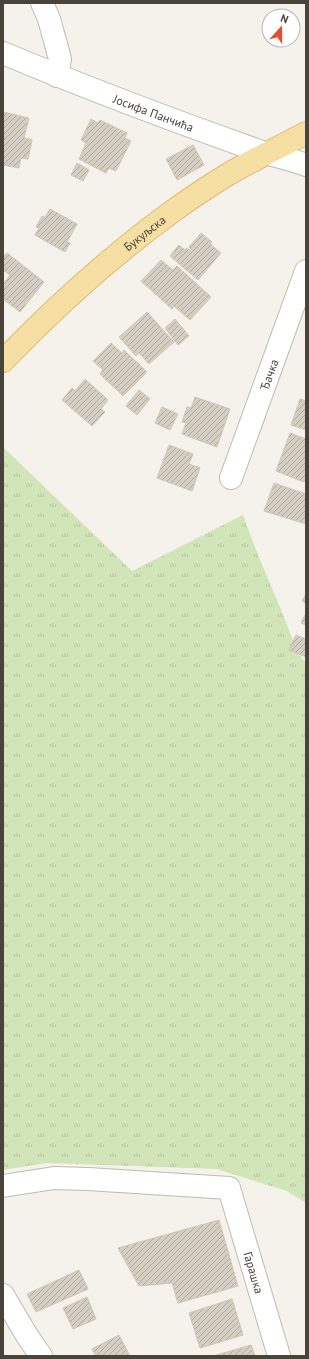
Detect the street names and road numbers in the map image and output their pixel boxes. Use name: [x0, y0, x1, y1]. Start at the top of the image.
street label: Јосифа Панчића: [110, 90, 196, 134]
street label: Букуљска: [120, 212, 168, 254]
street label: Ђачка: [256, 357, 281, 392]
street label: Гарашка: [241, 1250, 267, 1295]

